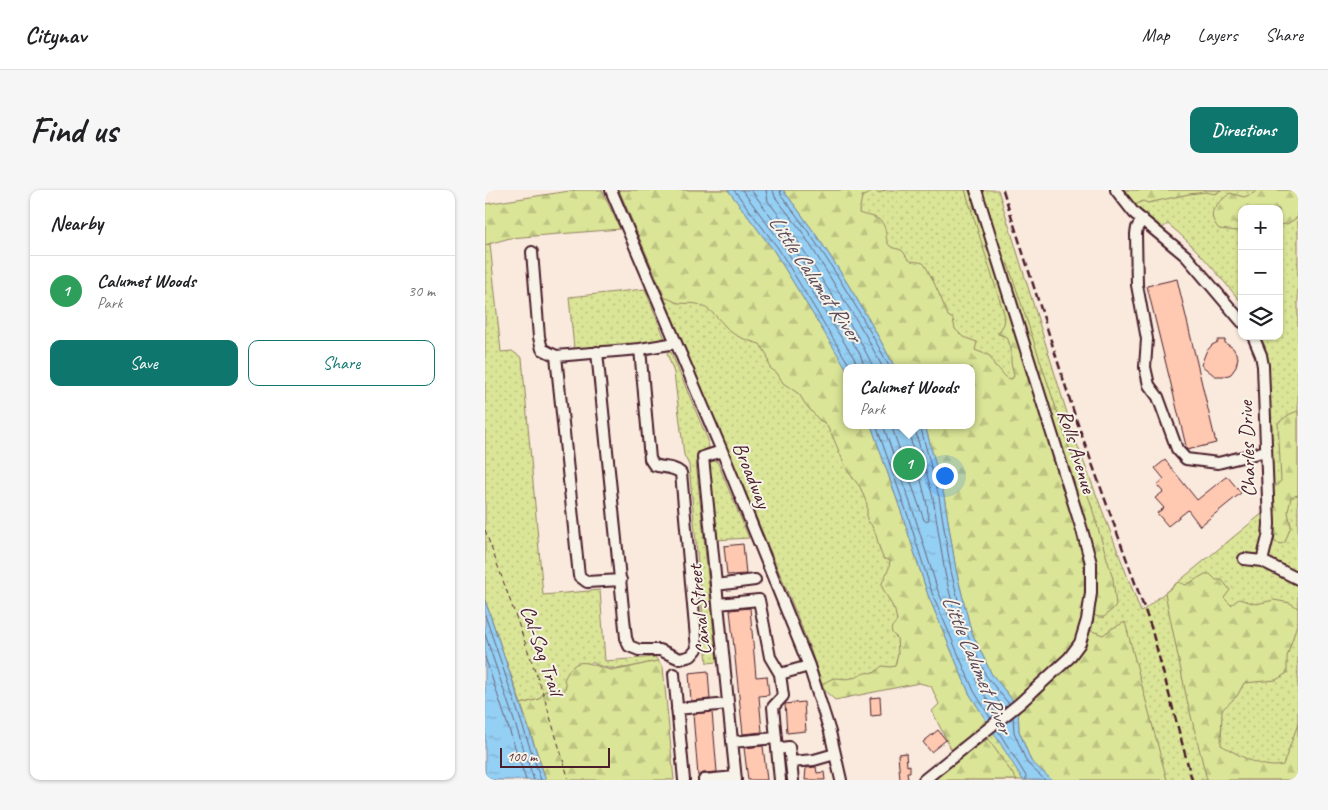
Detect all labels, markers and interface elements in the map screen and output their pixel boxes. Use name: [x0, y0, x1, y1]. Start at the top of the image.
text: Citynav: [25, 20, 86, 50]
text: Map: [1142, 24, 1170, 46]
text: Layers: [1198, 24, 1237, 46]
text: Share: [1265, 24, 1303, 46]
button: Directions: [1190, 107, 1298, 153]
text: Find us: [30, 108, 117, 153]
map controls: [1238, 205, 1283, 340]
button: +: [1238, 205, 1283, 250]
water label: Little Calumet River: [762, 209, 869, 349]
text: Nearby: [50, 210, 103, 236]
button: −: [1238, 250, 1283, 295]
text: Calumet Woods: [97, 269, 196, 293]
text: 1: [62, 281, 70, 301]
text: 30 m: [408, 281, 435, 301]
text: Park: [97, 293, 122, 313]
button: layers: [1238, 295, 1283, 340]
button: Save: [50, 340, 238, 386]
button: Share: [248, 340, 435, 386]
popup: [843, 364, 975, 429]
text: Calumet Woods: [860, 375, 958, 399]
street label: Charles Drive: [1232, 398, 1262, 498]
text: Park: [860, 399, 885, 419]
street label: Rolls Avenue: [1052, 406, 1102, 497]
street label: Broadway: [727, 438, 778, 514]
pin: 1: [893, 445, 925, 483]
your location: [932, 463, 958, 489]
street label: Canal Street: [681, 561, 717, 657]
water label: Little Calumet River: [935, 591, 1020, 740]
street label: Cal-Sag Trail: [515, 602, 571, 702]
scale bar: [500, 745, 610, 768]
text: 100 m: [507, 748, 537, 765]

